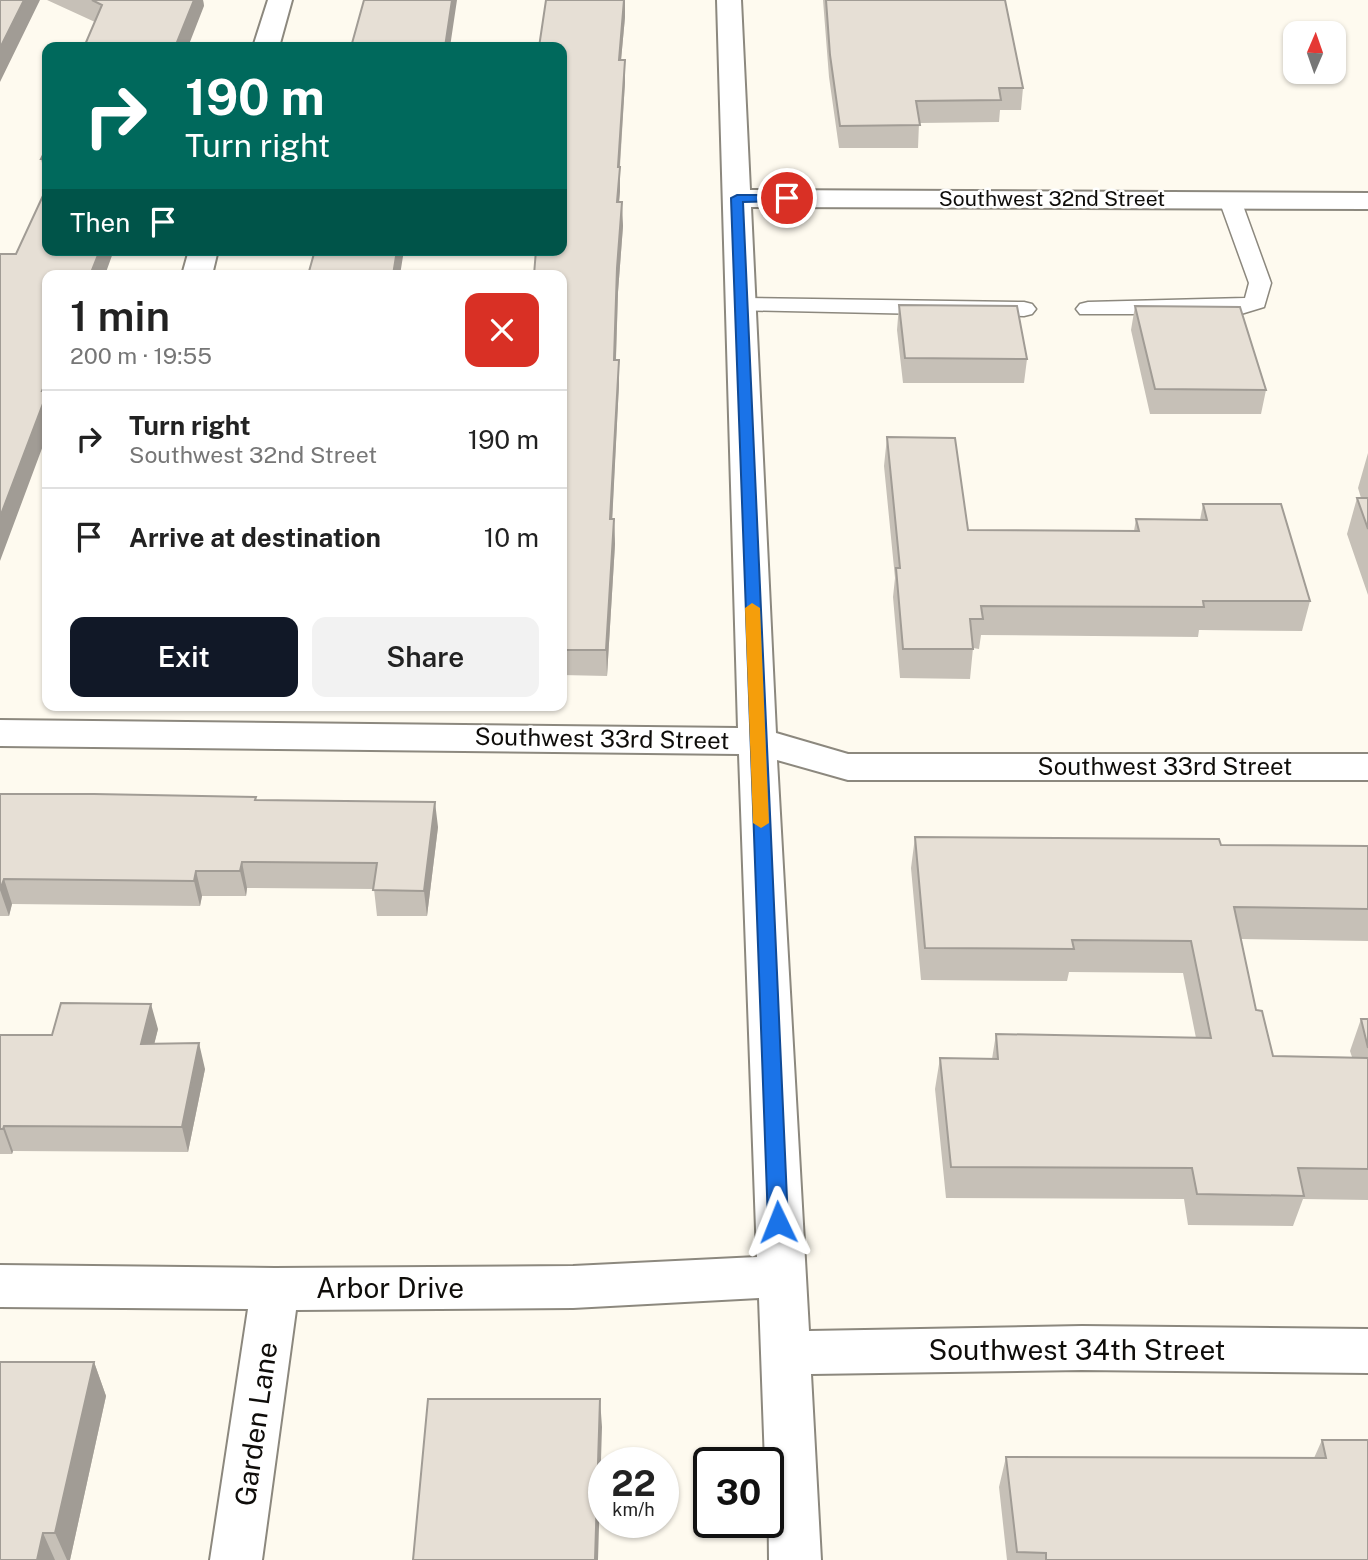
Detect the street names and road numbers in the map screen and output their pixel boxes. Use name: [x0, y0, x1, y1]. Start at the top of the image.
street label: Southwest 32nd Street: [939, 186, 1165, 211]
street label: Southwest 33rd Street: [474, 722, 730, 754]
street label: Southwest 33rd Street: [1038, 752, 1292, 780]
street label: Arbor Drive: [316, 1271, 464, 1304]
street label: Southwest 34th Street: [928, 1333, 1226, 1366]
street label: Garden Lane: [228, 1340, 283, 1508]

